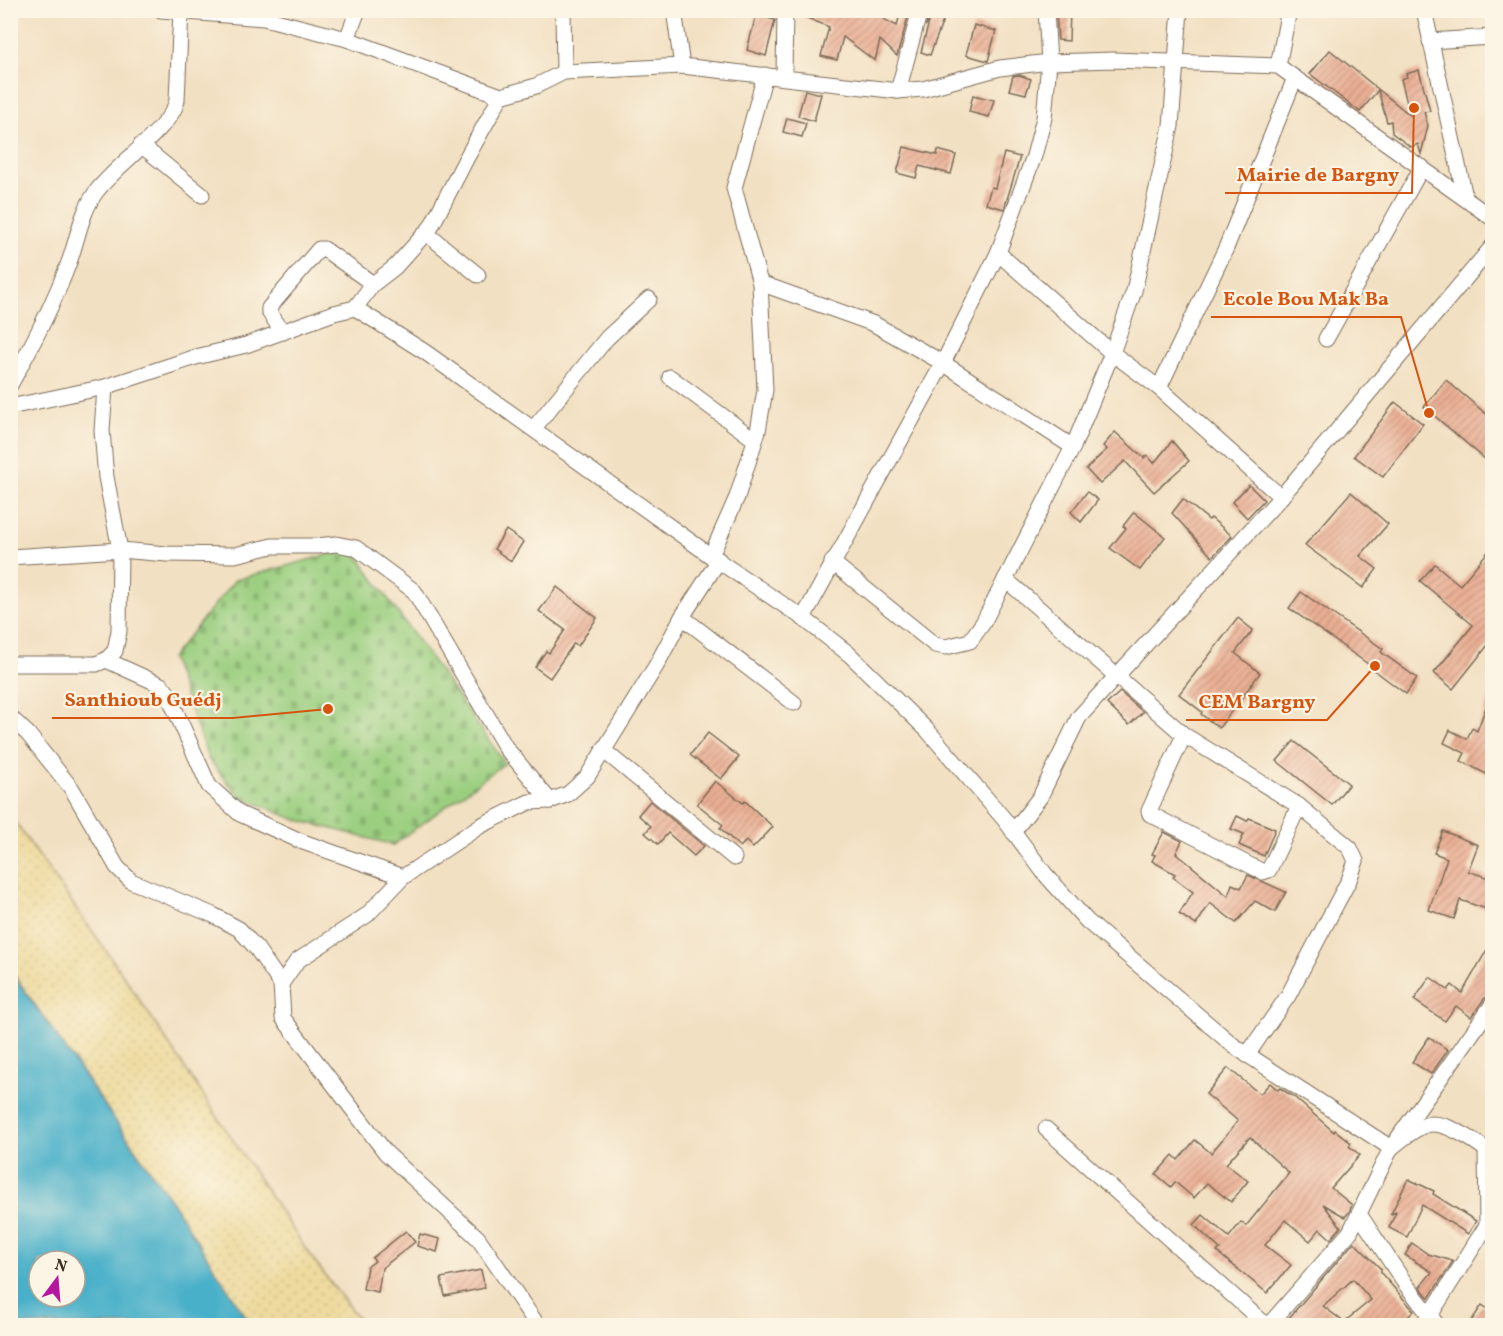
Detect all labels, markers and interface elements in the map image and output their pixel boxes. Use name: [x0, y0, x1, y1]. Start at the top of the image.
callout: Mairie de Bargny: [1225, 155, 1412, 193]
text: Mairie de Bargny: [1237, 162, 1399, 190]
callout: Ecole Bou Mak Ba: [1211, 279, 1401, 317]
text: Ecole Bou Mak Ba: [1223, 286, 1389, 314]
callout: Santhioub Guédj: [52, 680, 233, 718]
callout: CEM Bargny: [1186, 682, 1327, 720]
text: Santhioub Guédj: [64, 687, 222, 715]
text: CEM Bargny: [1199, 689, 1315, 717]
north arrow: [27, 1249, 87, 1309]
text: N: [52, 1254, 70, 1279]

